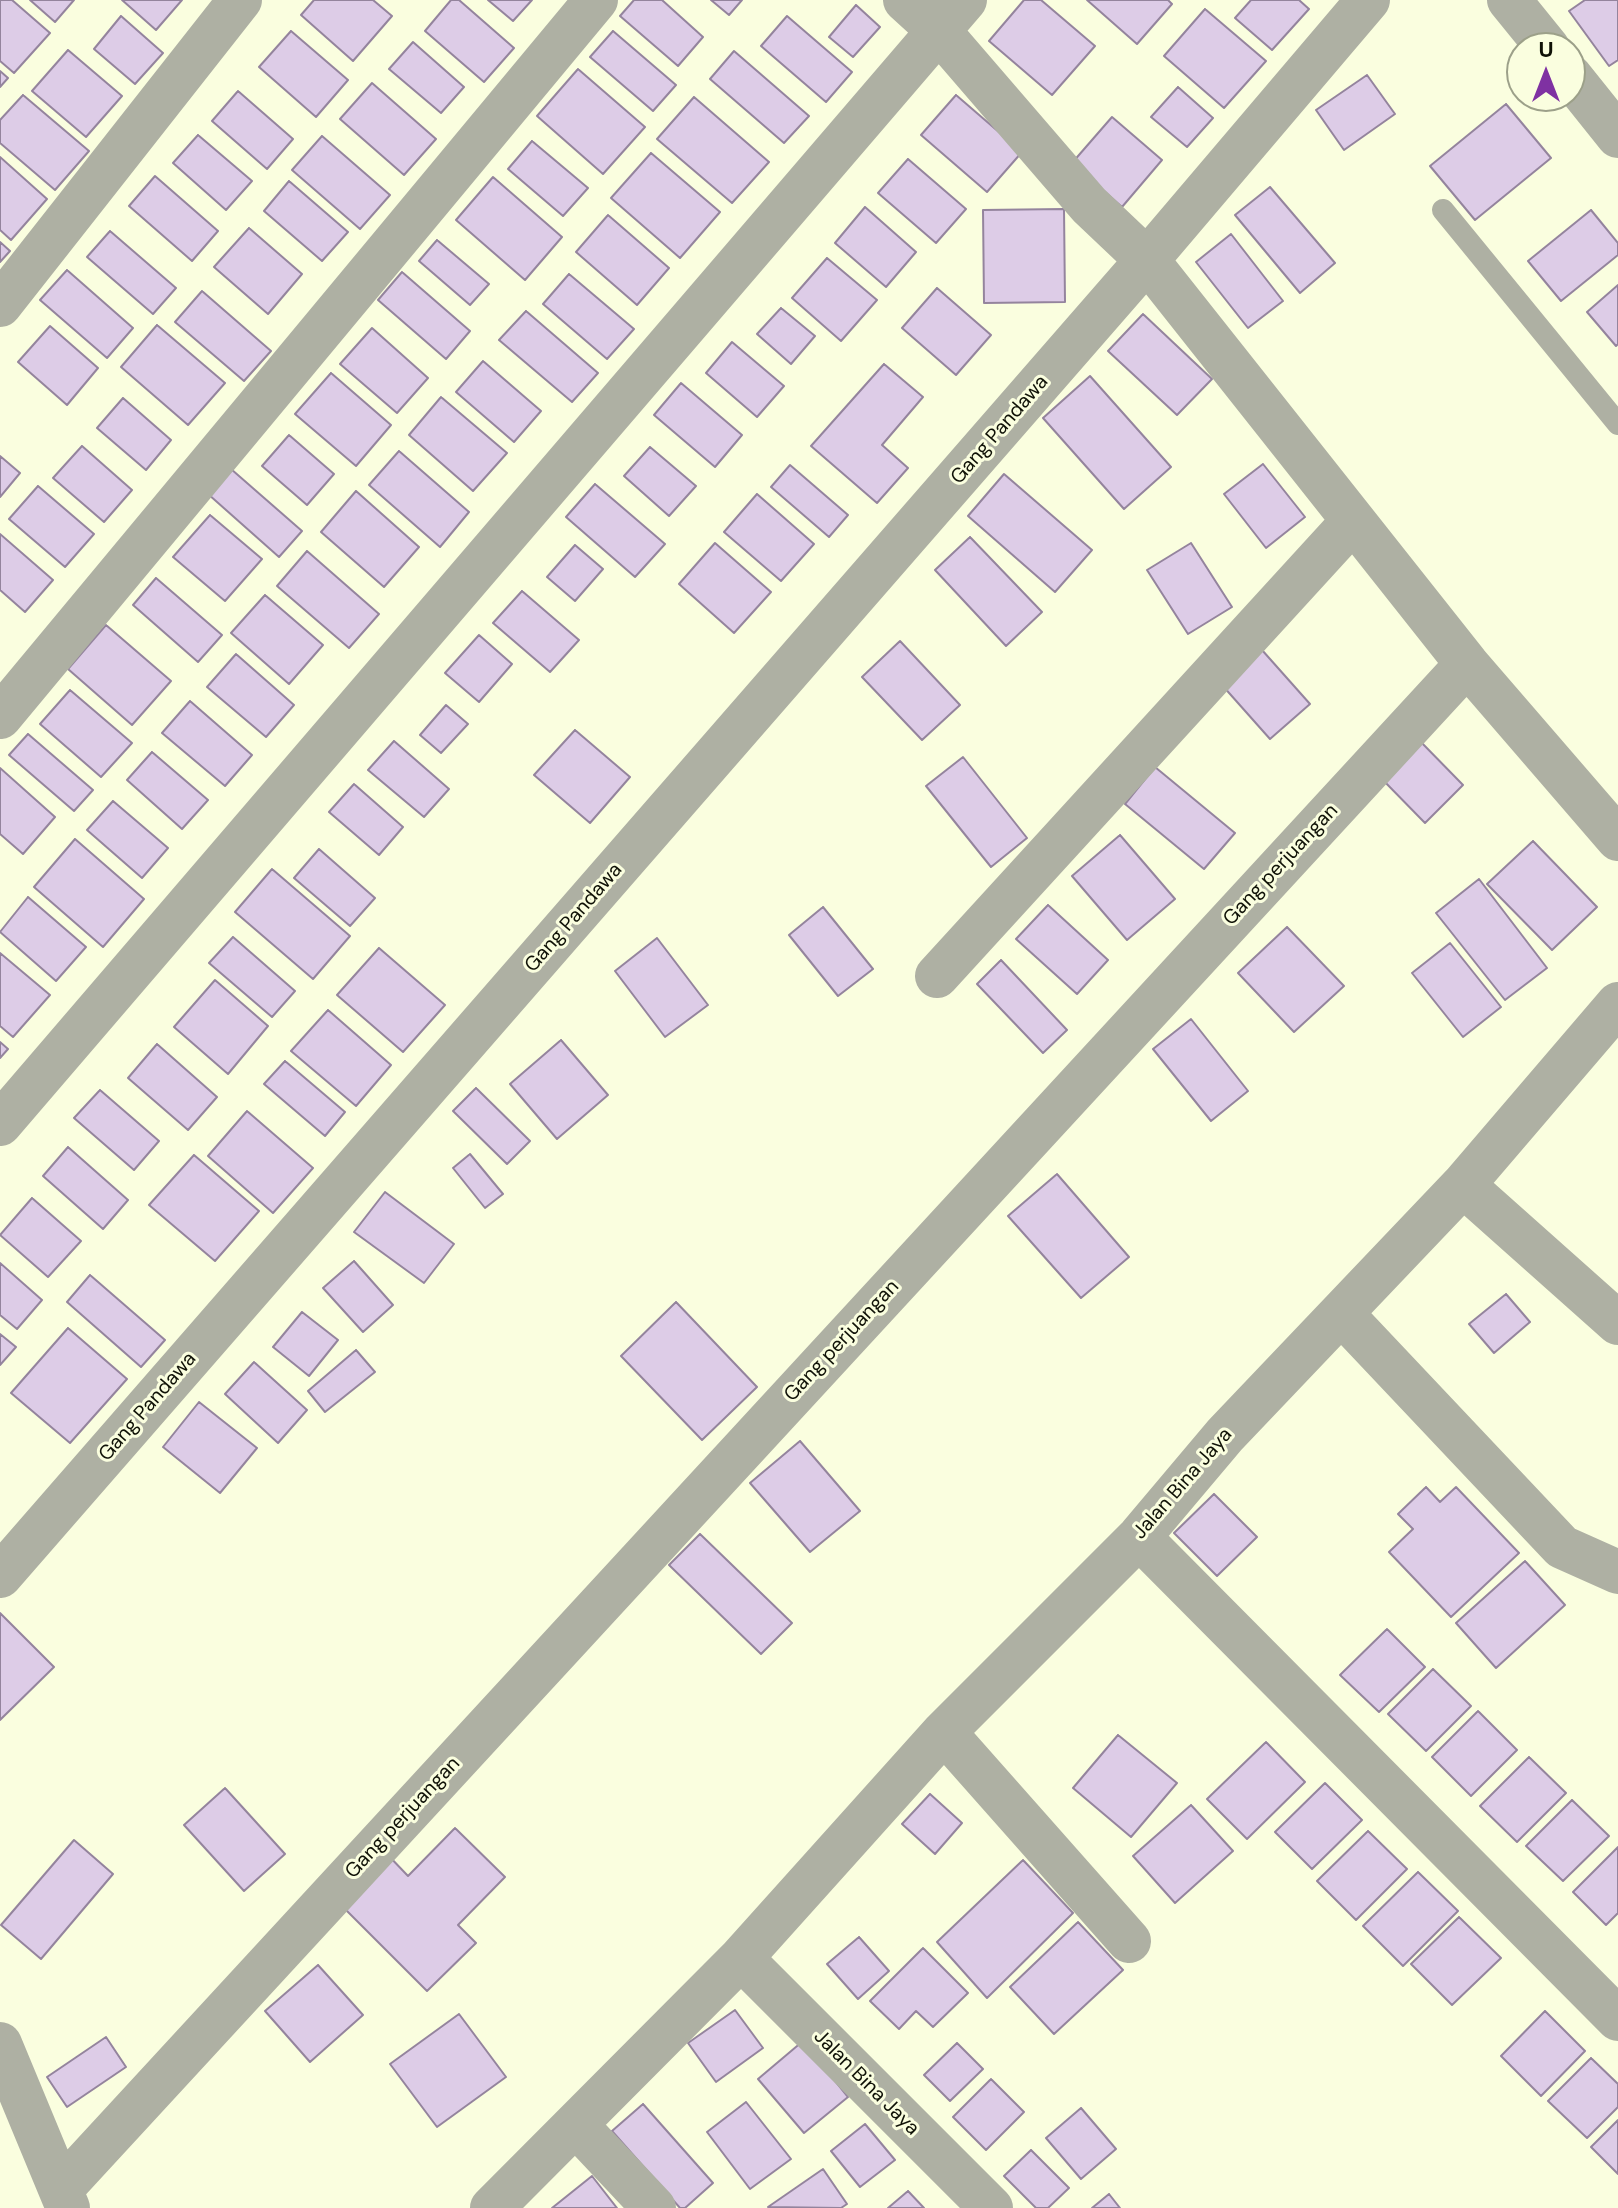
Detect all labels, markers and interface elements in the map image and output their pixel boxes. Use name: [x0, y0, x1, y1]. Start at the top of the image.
north arrow: [1506, 32, 1586, 112]
text: U: [1538, 35, 1554, 64]
street label: Gang Pandawa: [946, 371, 1054, 489]
street label: Gang perjuangan: [1219, 799, 1343, 931]
street label: Gang Pandawa: [520, 859, 628, 977]
street label: Gang perjuangan: [780, 1275, 904, 1407]
street label: Gang Pandawa: [94, 1348, 202, 1466]
street label: Jalan Bina Jaya: [1128, 1423, 1238, 1545]
street label: Gang perjuangan: [341, 1752, 465, 1884]
street label: Jalan Bina Jaya: [808, 2025, 924, 2141]

